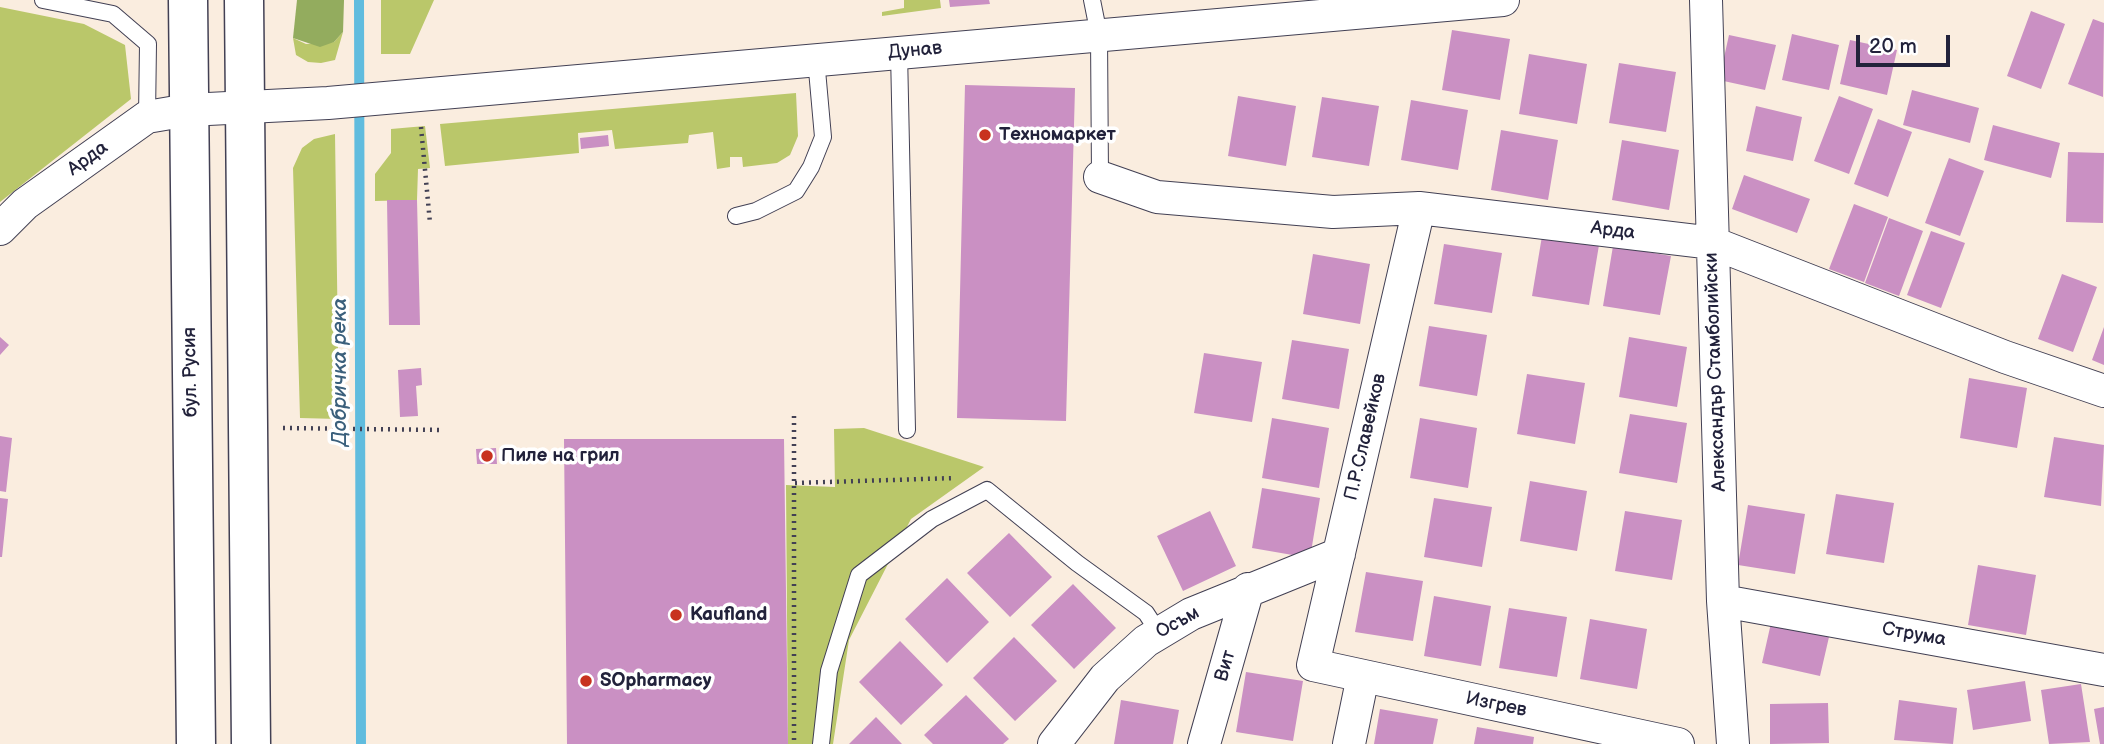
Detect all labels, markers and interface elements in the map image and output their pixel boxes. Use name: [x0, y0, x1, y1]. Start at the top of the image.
scale bar: [1859, 21, 1954, 65]
text: 20 m: [1869, 34, 1917, 59]
street label: Дунав: [887, 37, 943, 65]
place label: Техномаркет: [999, 124, 1116, 146]
marker: Техномаркет: [977, 127, 993, 143]
street label: Арда: [63, 137, 113, 181]
street label: Арда: [1590, 217, 1636, 245]
street label: Александър Стамболийски: [1700, 252, 1732, 492]
water label: Добричка река: [328, 298, 354, 446]
street label: бул. Русия: [179, 327, 203, 417]
street label: П.Р.Славейков: [1340, 371, 1392, 503]
place label: Пиле на грил: [501, 445, 620, 467]
marker: Пиле на грил: [479, 448, 495, 464]
street label: Осъм: [1152, 602, 1204, 644]
place label: Kaufland: [690, 604, 767, 626]
marker: Kaufland: [668, 607, 684, 623]
street label: Струма: [1880, 618, 1948, 652]
street label: Вит: [1211, 648, 1241, 684]
place label: SOpharmacy: [600, 670, 711, 692]
marker: SOpharmacy: [578, 673, 594, 689]
street label: Изгрев: [1463, 687, 1529, 723]

